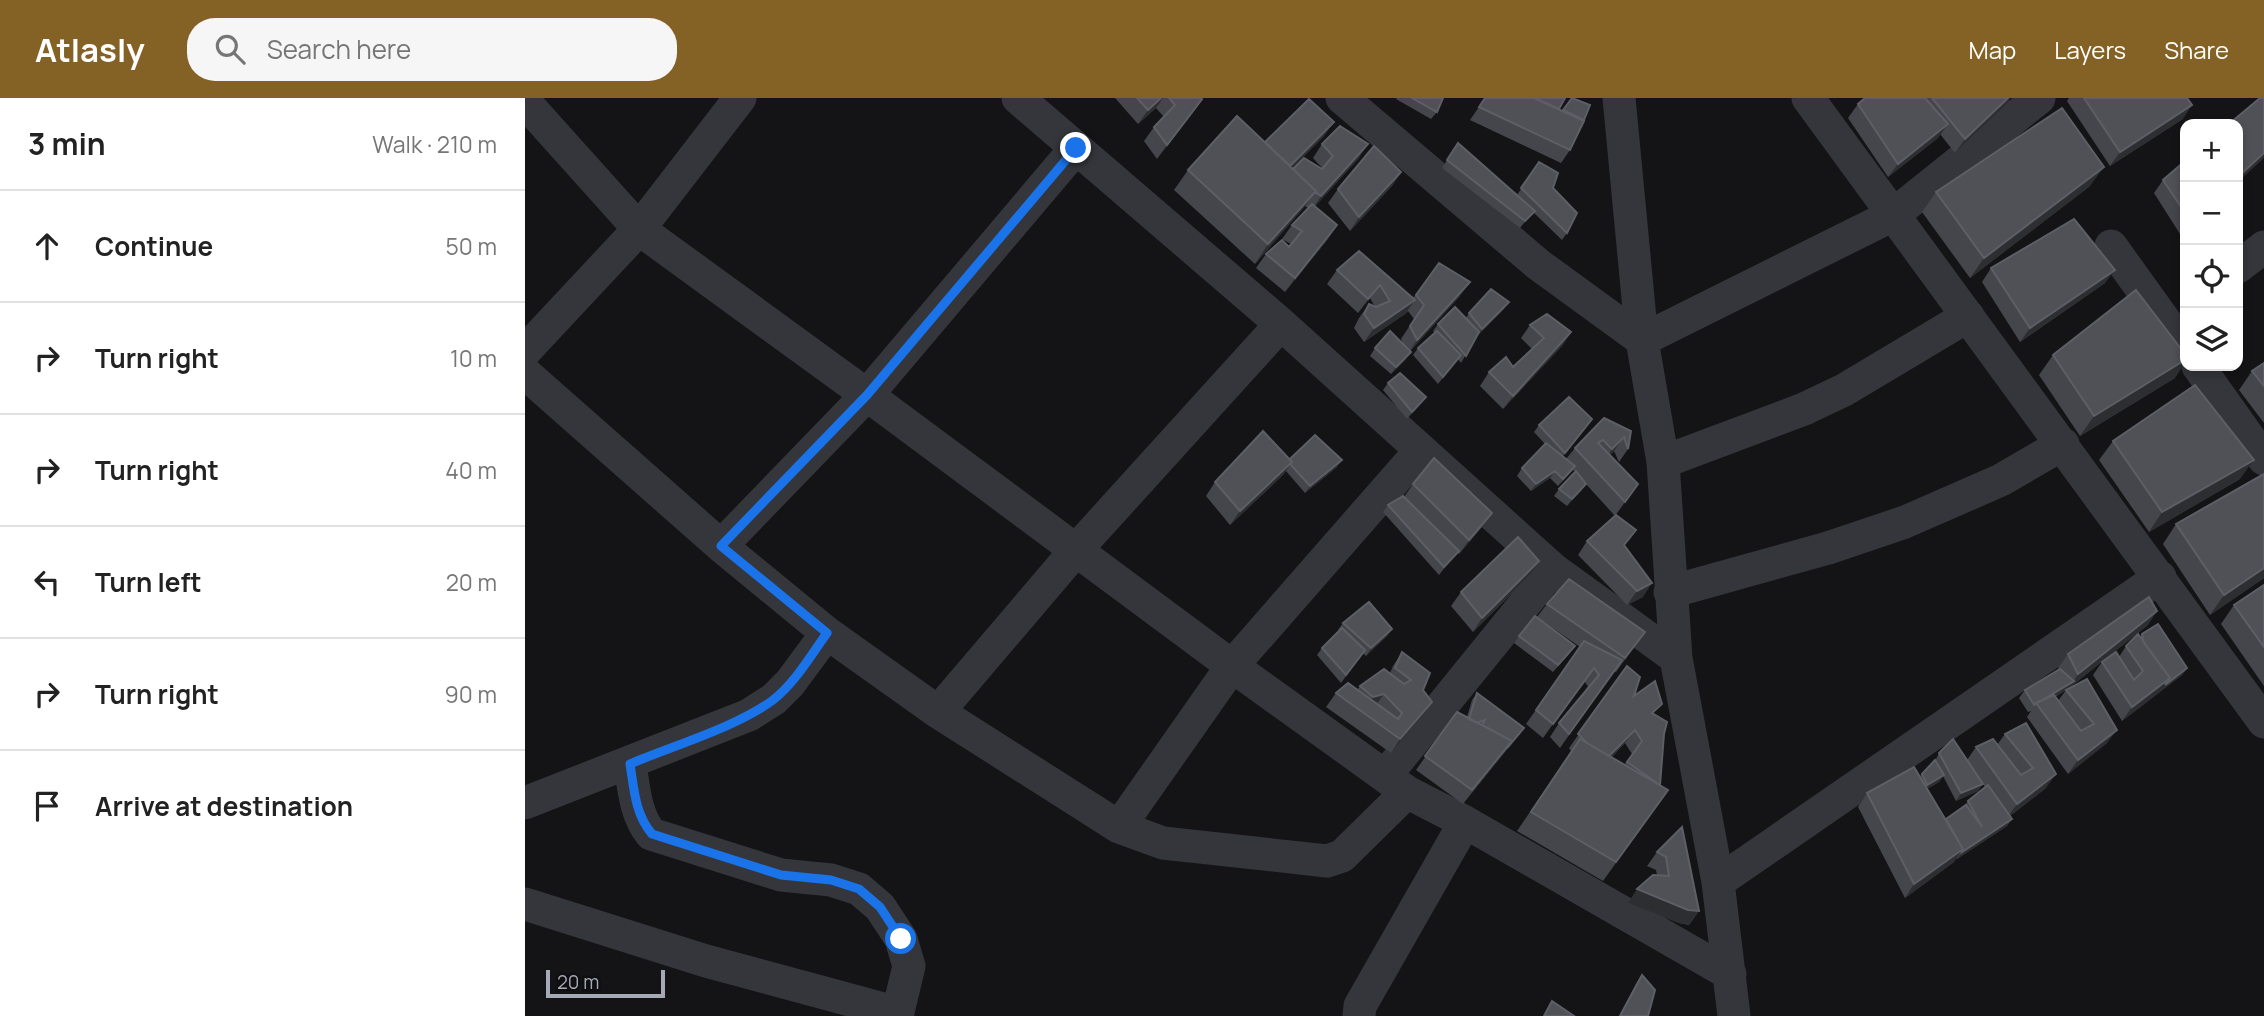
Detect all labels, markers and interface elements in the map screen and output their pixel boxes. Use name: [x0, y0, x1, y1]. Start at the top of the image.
search box: [187, 18, 677, 81]
text: Atlasly: [35, 27, 145, 72]
icon: search: [211, 30, 249, 68]
text: Search here: [267, 31, 411, 67]
text: Map: [1969, 33, 2016, 66]
text: Layers: [2054, 33, 2126, 66]
text: Share: [2164, 33, 2229, 66]
map controls: [2180, 119, 2243, 371]
button: +: [2180, 119, 2243, 182]
text: 3 min: [28, 123, 106, 164]
text: Walk · 210 m: [372, 128, 497, 160]
route end: [1060, 132, 1091, 163]
button: −: [2180, 182, 2243, 245]
icon: ahead: [28, 227, 66, 265]
text: Continue: [95, 228, 213, 264]
text: 50 m: [446, 230, 497, 262]
button: locate: [2180, 245, 2243, 308]
button: layers: [2180, 308, 2243, 371]
icon: right: [28, 339, 66, 377]
text: Turn right: [95, 340, 219, 376]
text: 10 m: [450, 342, 497, 374]
icon: right: [28, 451, 66, 489]
text: Turn right: [95, 452, 219, 488]
text: 40 m: [445, 454, 497, 486]
icon: left: [28, 563, 66, 601]
text: Turn left: [95, 564, 202, 600]
text: 20 m: [446, 566, 497, 598]
icon: right: [28, 675, 66, 713]
text: Turn right: [95, 676, 219, 712]
text: 90 m: [445, 678, 497, 710]
icon: arrive: [28, 787, 66, 825]
text: Arrive at destination: [95, 788, 353, 824]
route start: [885, 923, 916, 954]
scale bar: [546, 967, 665, 999]
text: 20 m: [557, 969, 599, 995]

